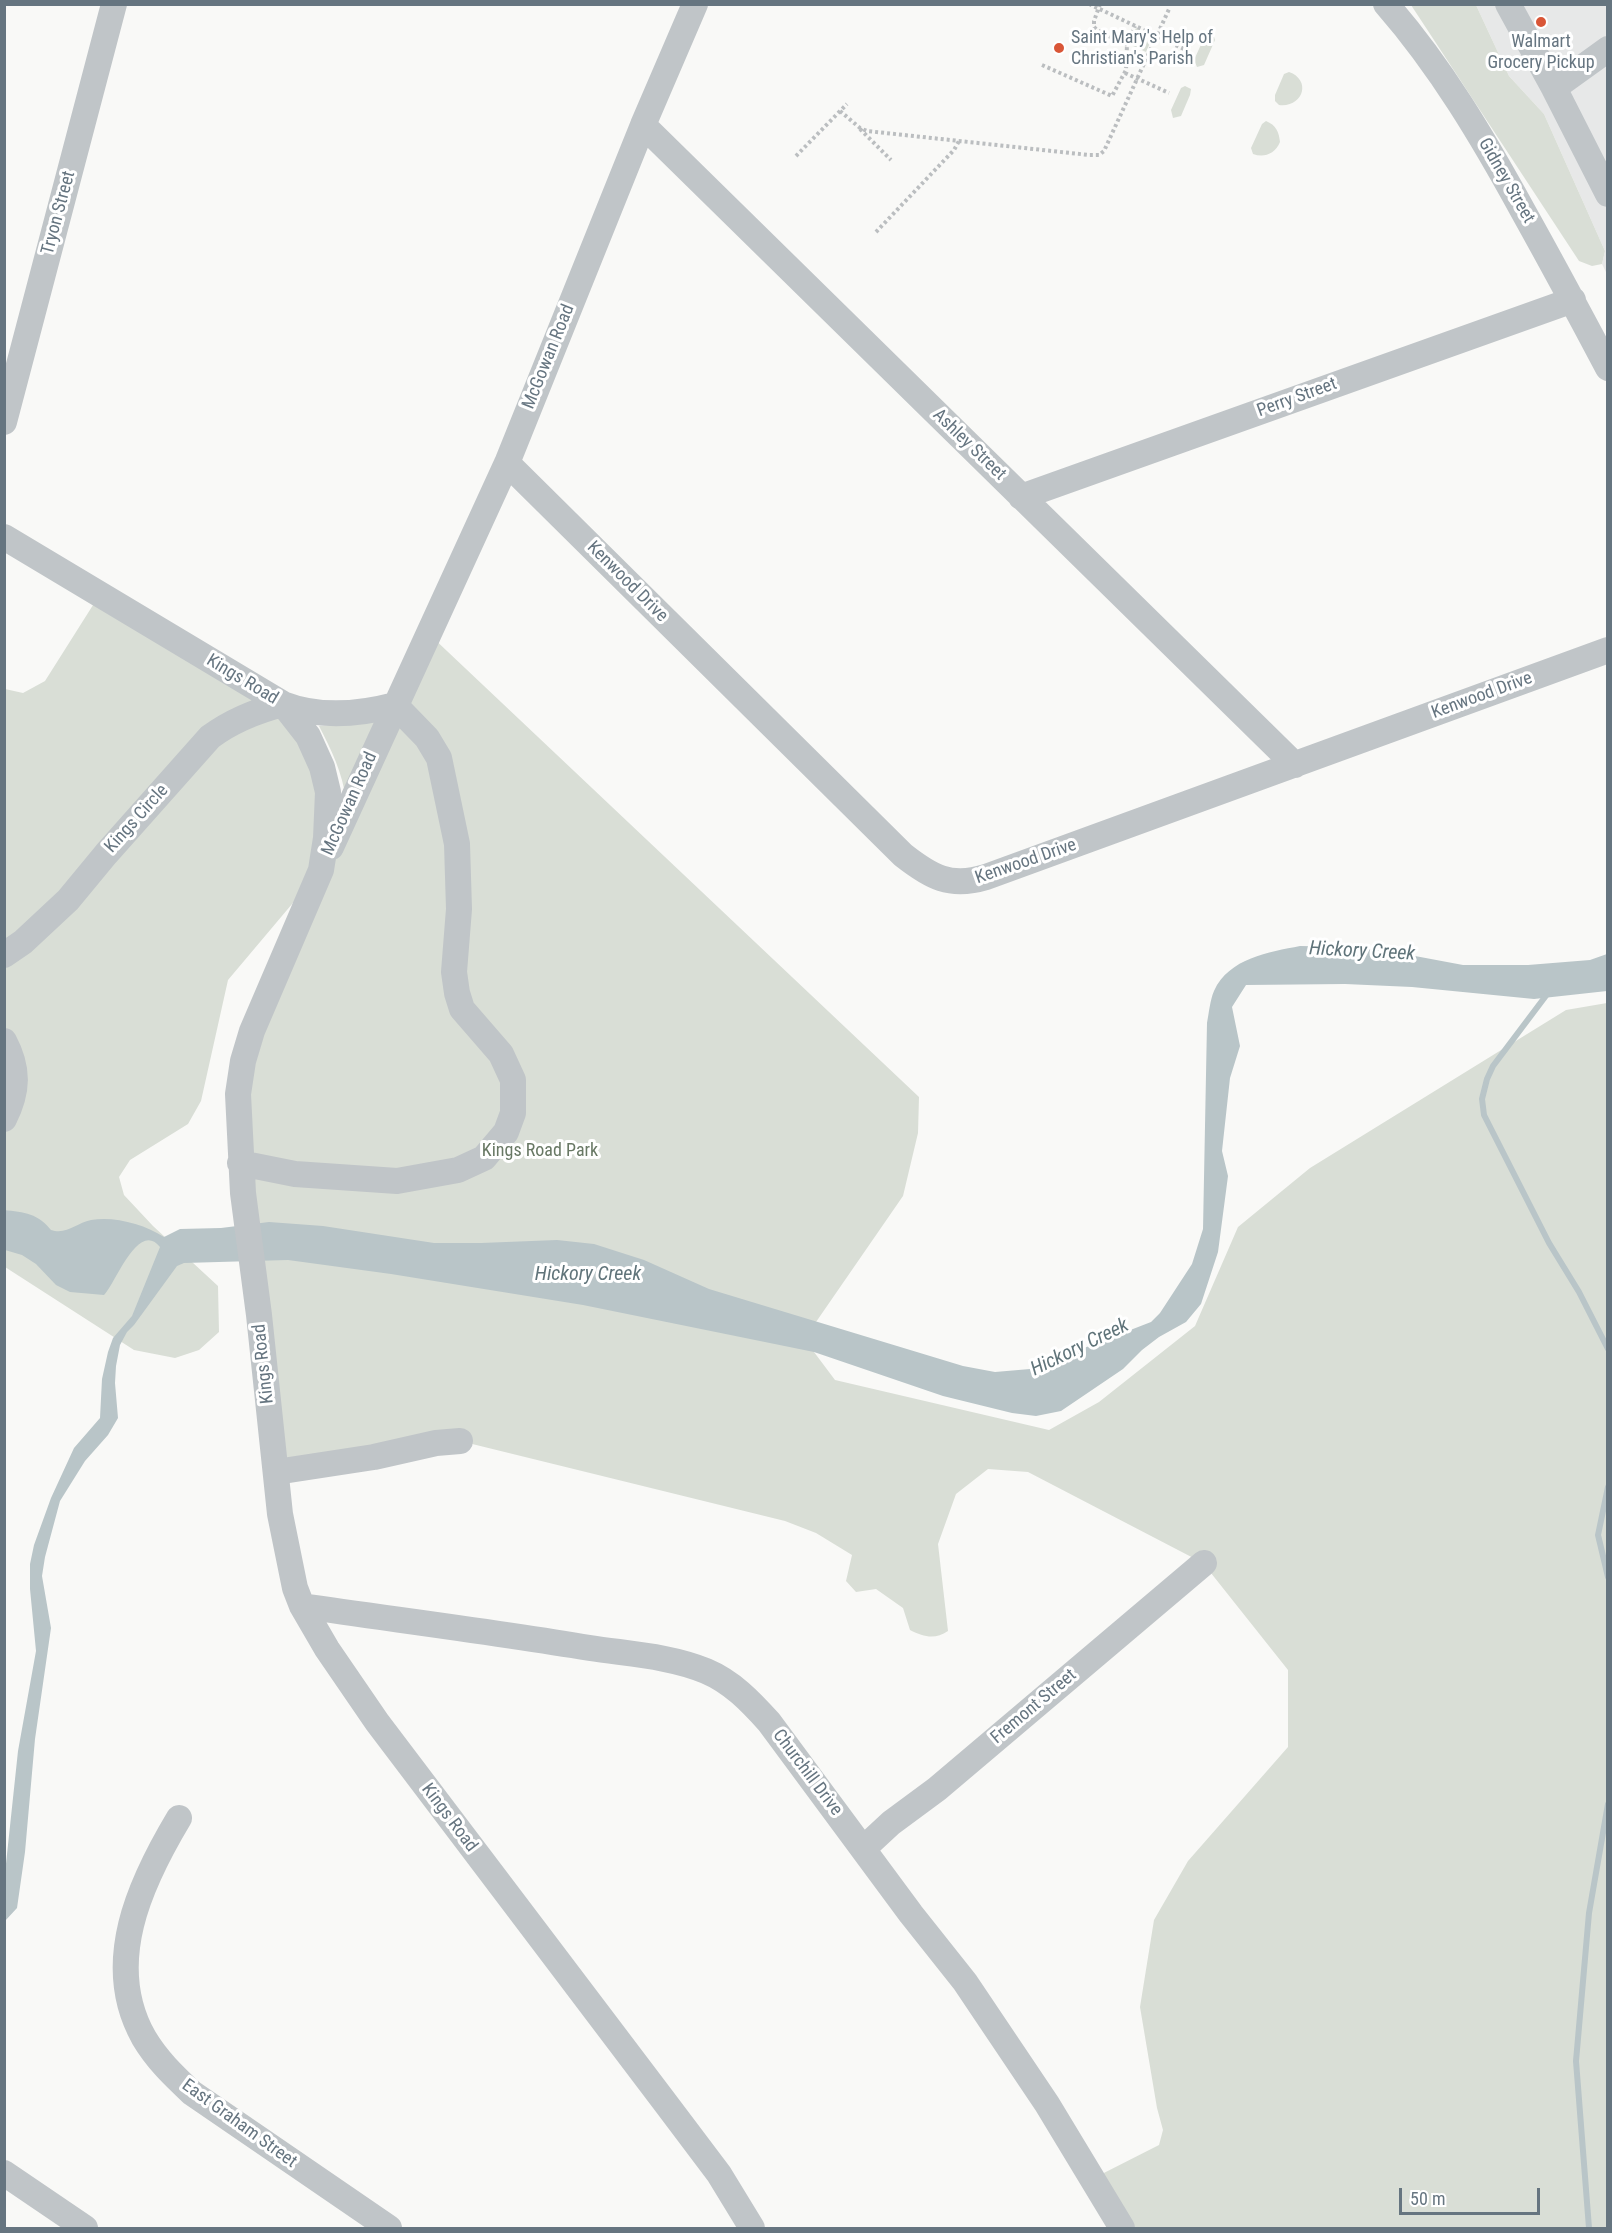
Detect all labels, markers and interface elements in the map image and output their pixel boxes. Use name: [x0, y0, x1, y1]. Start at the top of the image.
marker: Walmart Grocery Pickup: [1534, 15, 1548, 29]
place label: Saint Mary's Help of Christian's Parish: [1071, 27, 1213, 70]
place label: Walmart Grocery Pickup: [1487, 31, 1595, 74]
marker: Saint Mary's Help of Christian's Parish: [1052, 41, 1066, 55]
street label: Gidney Street: [1473, 135, 1539, 227]
street label: Tryon Street: [37, 169, 81, 257]
street label: McGowan Road: [518, 302, 580, 412]
street label: Perry Street: [1254, 374, 1340, 422]
street label: Ashley Street: [928, 405, 1010, 485]
street label: Kenwood Drive: [582, 537, 672, 627]
street label: Kings Road: [202, 650, 282, 710]
street label: Kenwood Drive: [1429, 668, 1535, 724]
street label: McGowan Road: [318, 749, 382, 859]
street label: Kings Circle: [101, 780, 173, 858]
street label: Kenwood Drive: [973, 835, 1079, 889]
water label: Hickory Creek: [1308, 937, 1416, 967]
park label: Kings Road Park: [482, 1140, 598, 1162]
water label: Hickory Creek: [535, 1263, 641, 1287]
water label: Hickory Creek: [1027, 1314, 1133, 1382]
street label: Kings Road: [249, 1323, 279, 1405]
street label: Fremont Street: [987, 1665, 1081, 1749]
street label: Churchill Drive: [768, 1726, 846, 1820]
street label: Kings Road: [416, 1780, 482, 1856]
street label: East Graham Street: [177, 2075, 301, 2173]
scale bar: [1402, 2176, 1543, 2214]
text: 50 m: [1410, 2188, 1445, 2209]

